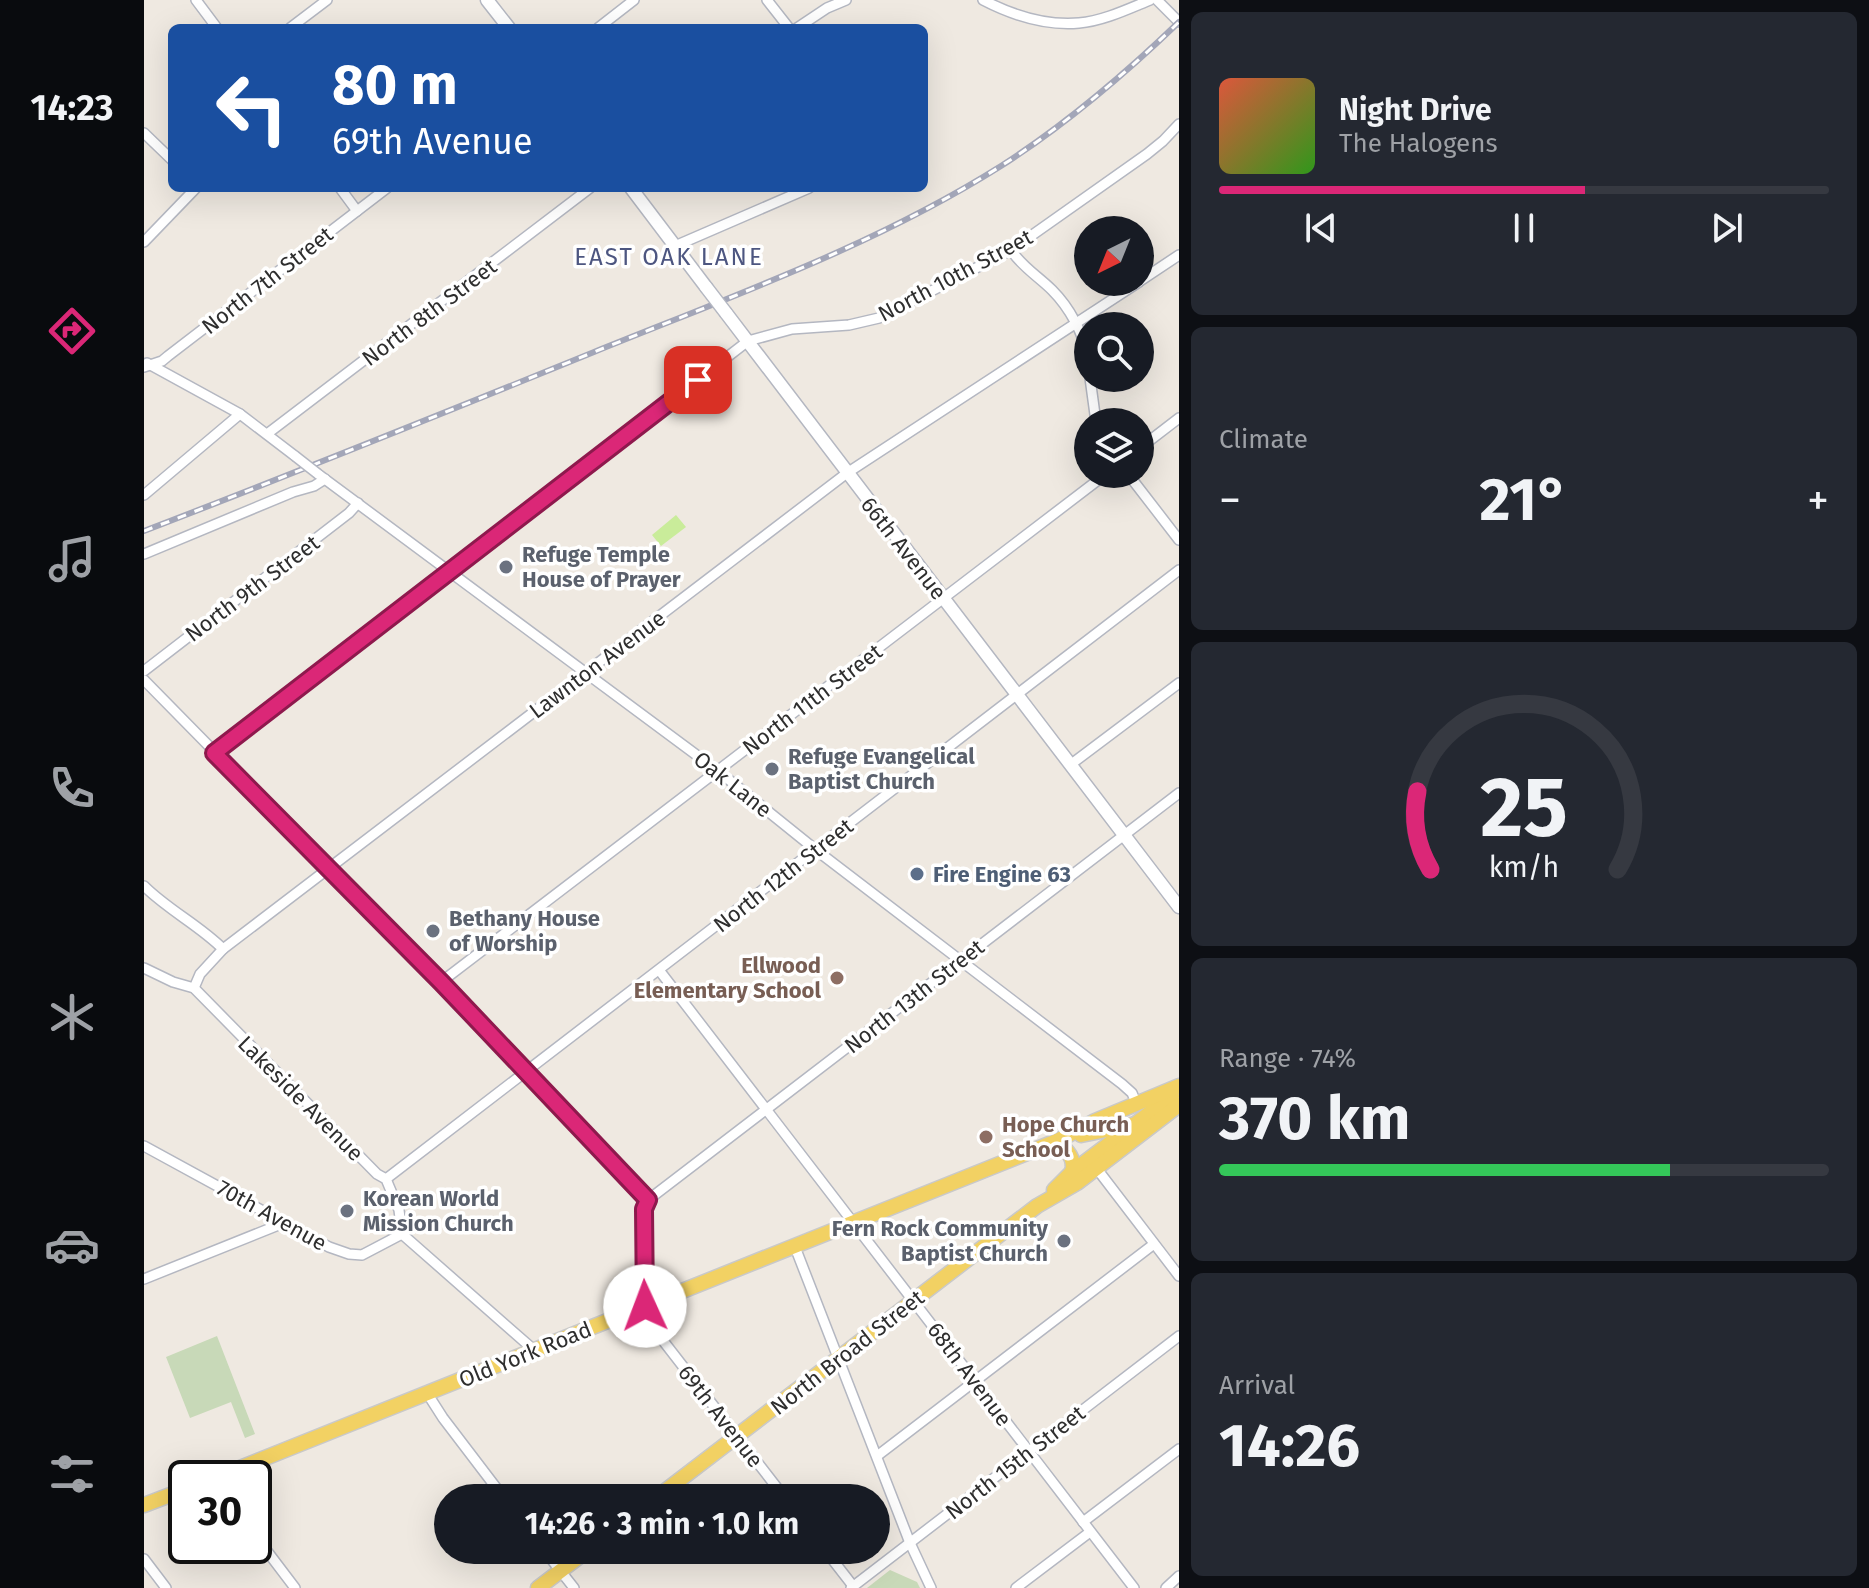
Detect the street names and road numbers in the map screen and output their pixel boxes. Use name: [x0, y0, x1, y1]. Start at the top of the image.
street label: North 7th Street: [196, 221, 338, 340]
street label: North 10th Street: [873, 223, 1037, 328]
street label: North 8th Street: [357, 253, 502, 372]
street label: 66th Avenue: [855, 491, 952, 605]
street label: North 9th Street: [180, 529, 325, 648]
street label: Lawnton Avenue: [524, 604, 671, 724]
street label: North 11th Street: [737, 638, 888, 761]
street label: Oak Lane: [688, 746, 777, 823]
street label: North 12th Street: [708, 812, 859, 938]
street label: North 13th Street: [839, 933, 990, 1059]
street label: Lakeside Avenue: [232, 1030, 369, 1167]
street label: 70th Avenue: [212, 1174, 331, 1257]
street label: North Broad Street: [765, 1284, 930, 1421]
street label: Old York Road: [455, 1316, 595, 1393]
street label: 68th Avenue: [922, 1317, 1018, 1432]
street label: 69th Avenue: [672, 1360, 769, 1473]
street label: North 15th Street: [940, 1399, 1091, 1525]

